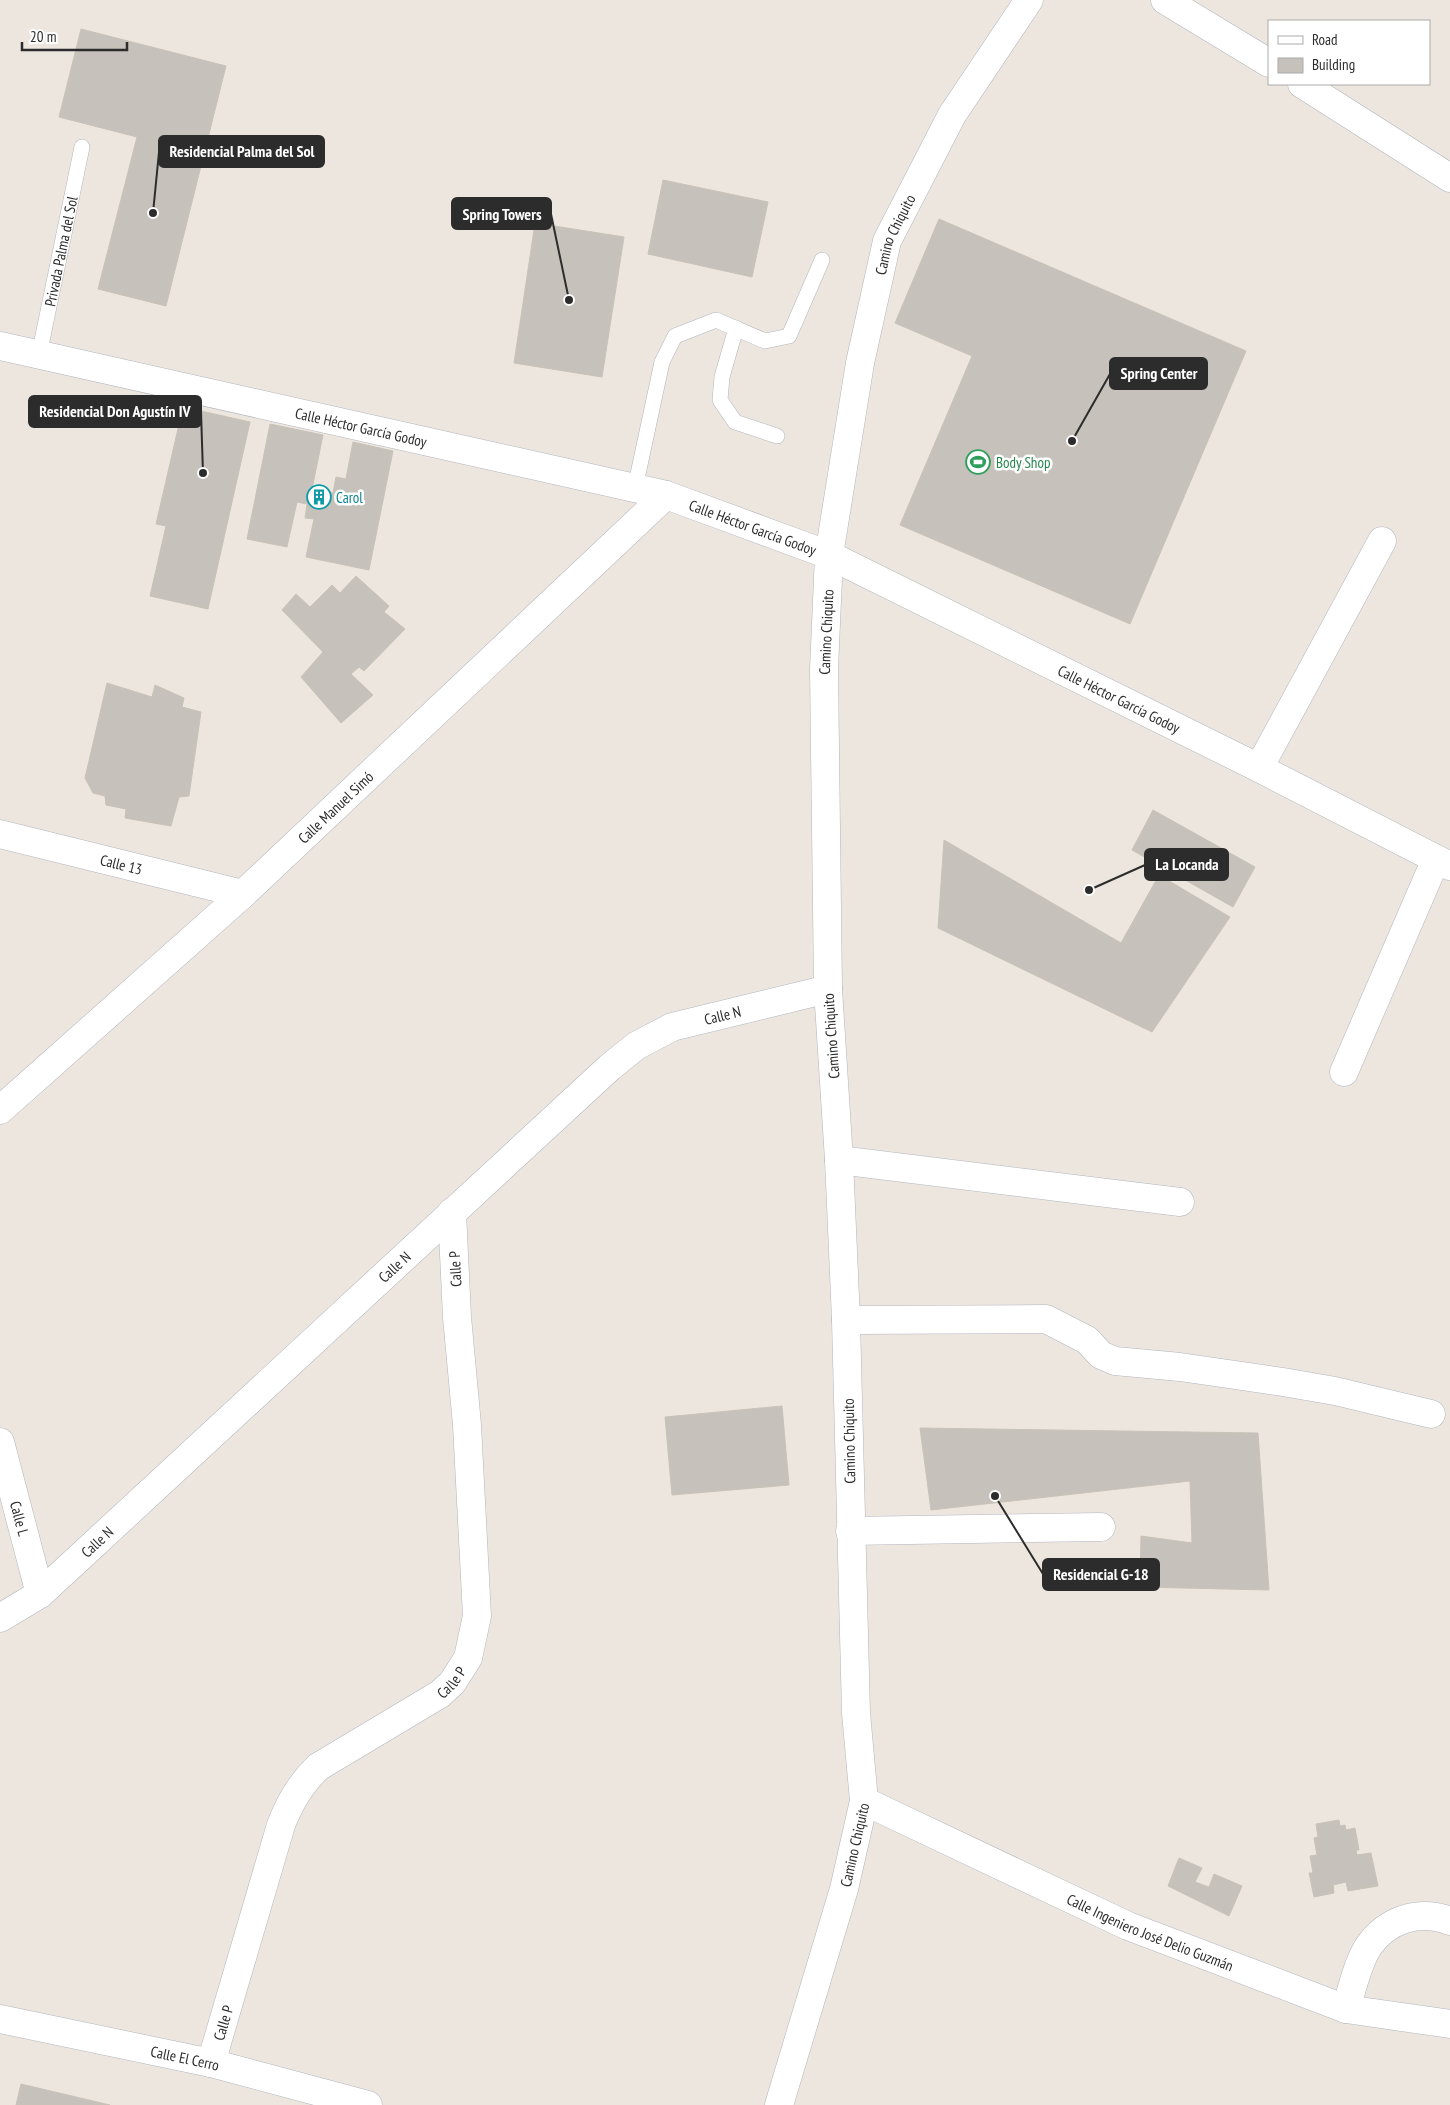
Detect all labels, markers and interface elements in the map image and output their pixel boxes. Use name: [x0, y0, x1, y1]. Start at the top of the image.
scale bar: [22, 20, 128, 52]
legend: [1268, 20, 1430, 85]
text: 20 m: [30, 27, 56, 46]
text: Road: [1312, 30, 1338, 49]
text: Building: [1312, 55, 1355, 74]
callout: Residencial Palma del Sol: [159, 136, 324, 167]
text: Residencial Palma del Sol: [169, 141, 315, 161]
street label: Camino Chiquito: [870, 191, 919, 276]
street label: Privada Palma del Sol: [40, 194, 81, 308]
callout: Spring Towers: [452, 198, 551, 229]
text: Spring Towers: [462, 204, 542, 224]
callout: Spring Center: [1110, 358, 1207, 389]
text: Spring Center: [1121, 363, 1198, 383]
callout: Residencial Don Agustín IV: [29, 396, 201, 427]
text: Residencial Don Agustín IV: [39, 401, 192, 421]
street label: Calle Héctor García Godoy: [294, 403, 429, 451]
sports icon: Body Shop: [965, 449, 991, 475]
place label: Body Shop: [996, 453, 1050, 472]
building icon: Carol: [306, 484, 332, 510]
place label: Carol: [336, 488, 363, 507]
street label: Calle Héctor García Godoy: [687, 495, 819, 559]
street label: Camino Chiquito: [814, 589, 837, 675]
street label: Calle Héctor García Godoy: [1055, 660, 1184, 737]
street label: Calle Manuel Simó: [294, 767, 377, 847]
callout: La Locanda: [1145, 849, 1228, 880]
street label: Calle 13: [98, 850, 144, 878]
text: La Locanda: [1155, 854, 1219, 874]
street label: Camino Chiquito: [819, 993, 843, 1079]
street label: Calle N: [702, 1001, 743, 1028]
street label: Calle N: [374, 1247, 414, 1286]
street label: Calle P: [445, 1250, 465, 1287]
street label: Camino Chiquito: [839, 1398, 859, 1484]
street label: Calle L: [6, 1499, 34, 1539]
street label: Calle N: [77, 1522, 117, 1561]
callout: Residencial G-18: [1043, 1559, 1159, 1590]
text: Residencial G-18: [1053, 1564, 1149, 1584]
street label: Calle P: [432, 1662, 470, 1702]
street label: Camino Chiquito: [835, 1801, 873, 1888]
street label: Calle Ingeniero José Delio Guzmán: [1064, 1889, 1236, 1975]
street label: Calle P: [209, 2003, 237, 2043]
street label: Calle El Cerro: [149, 2041, 221, 2074]

